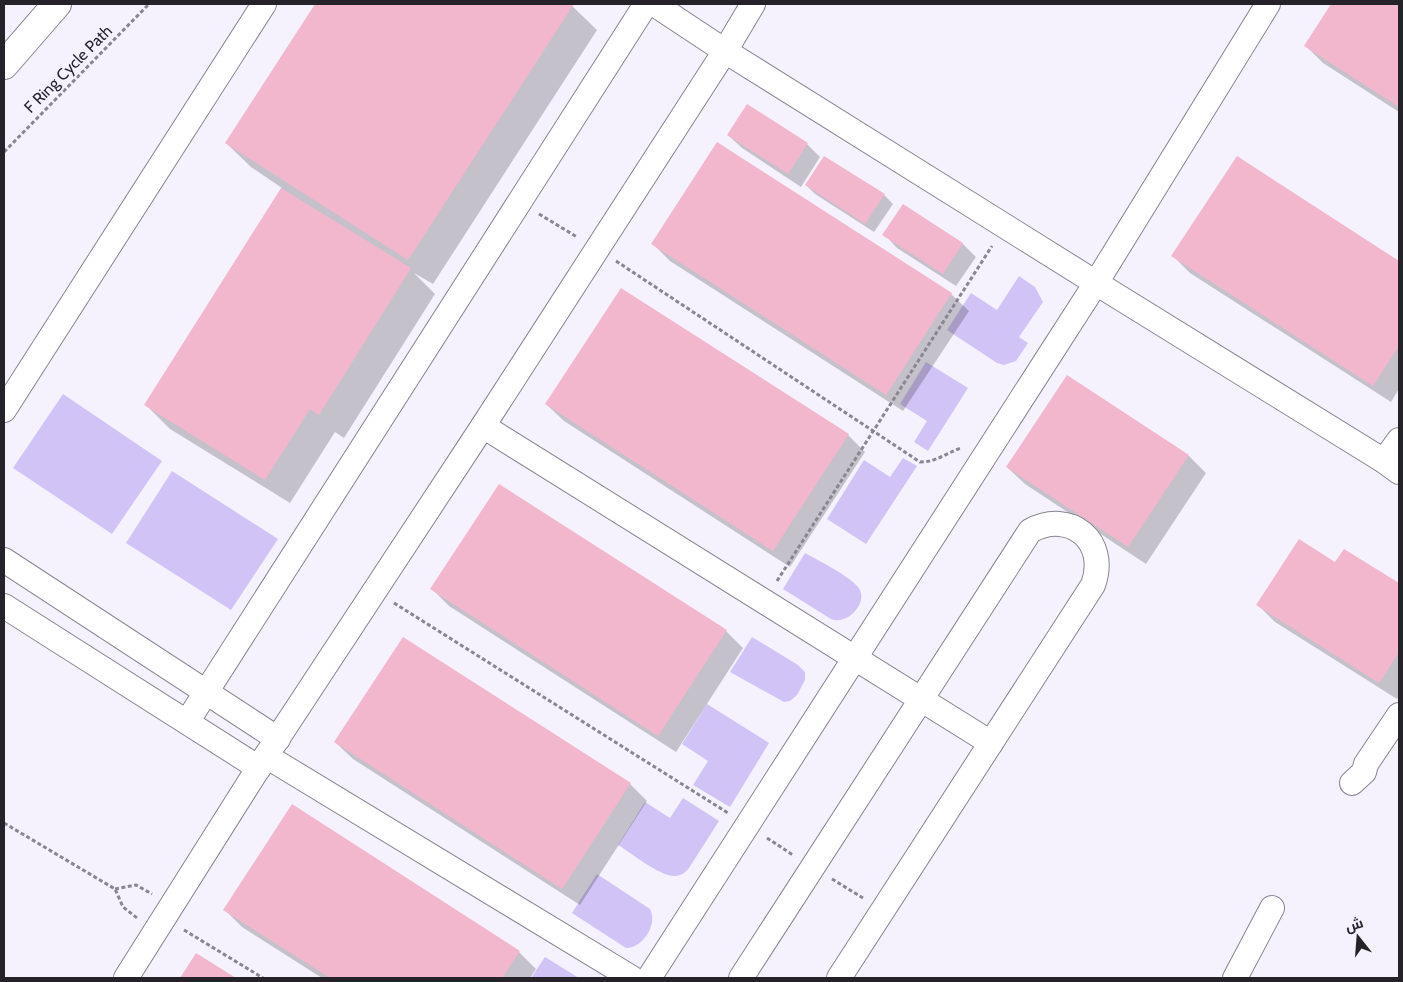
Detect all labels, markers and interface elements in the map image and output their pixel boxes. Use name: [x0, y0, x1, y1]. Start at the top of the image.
street label: F Ring Cycle Path: [20, 21, 116, 117]
north arrow: [1333, 912, 1383, 962]
text: ش: [1343, 913, 1365, 936]

